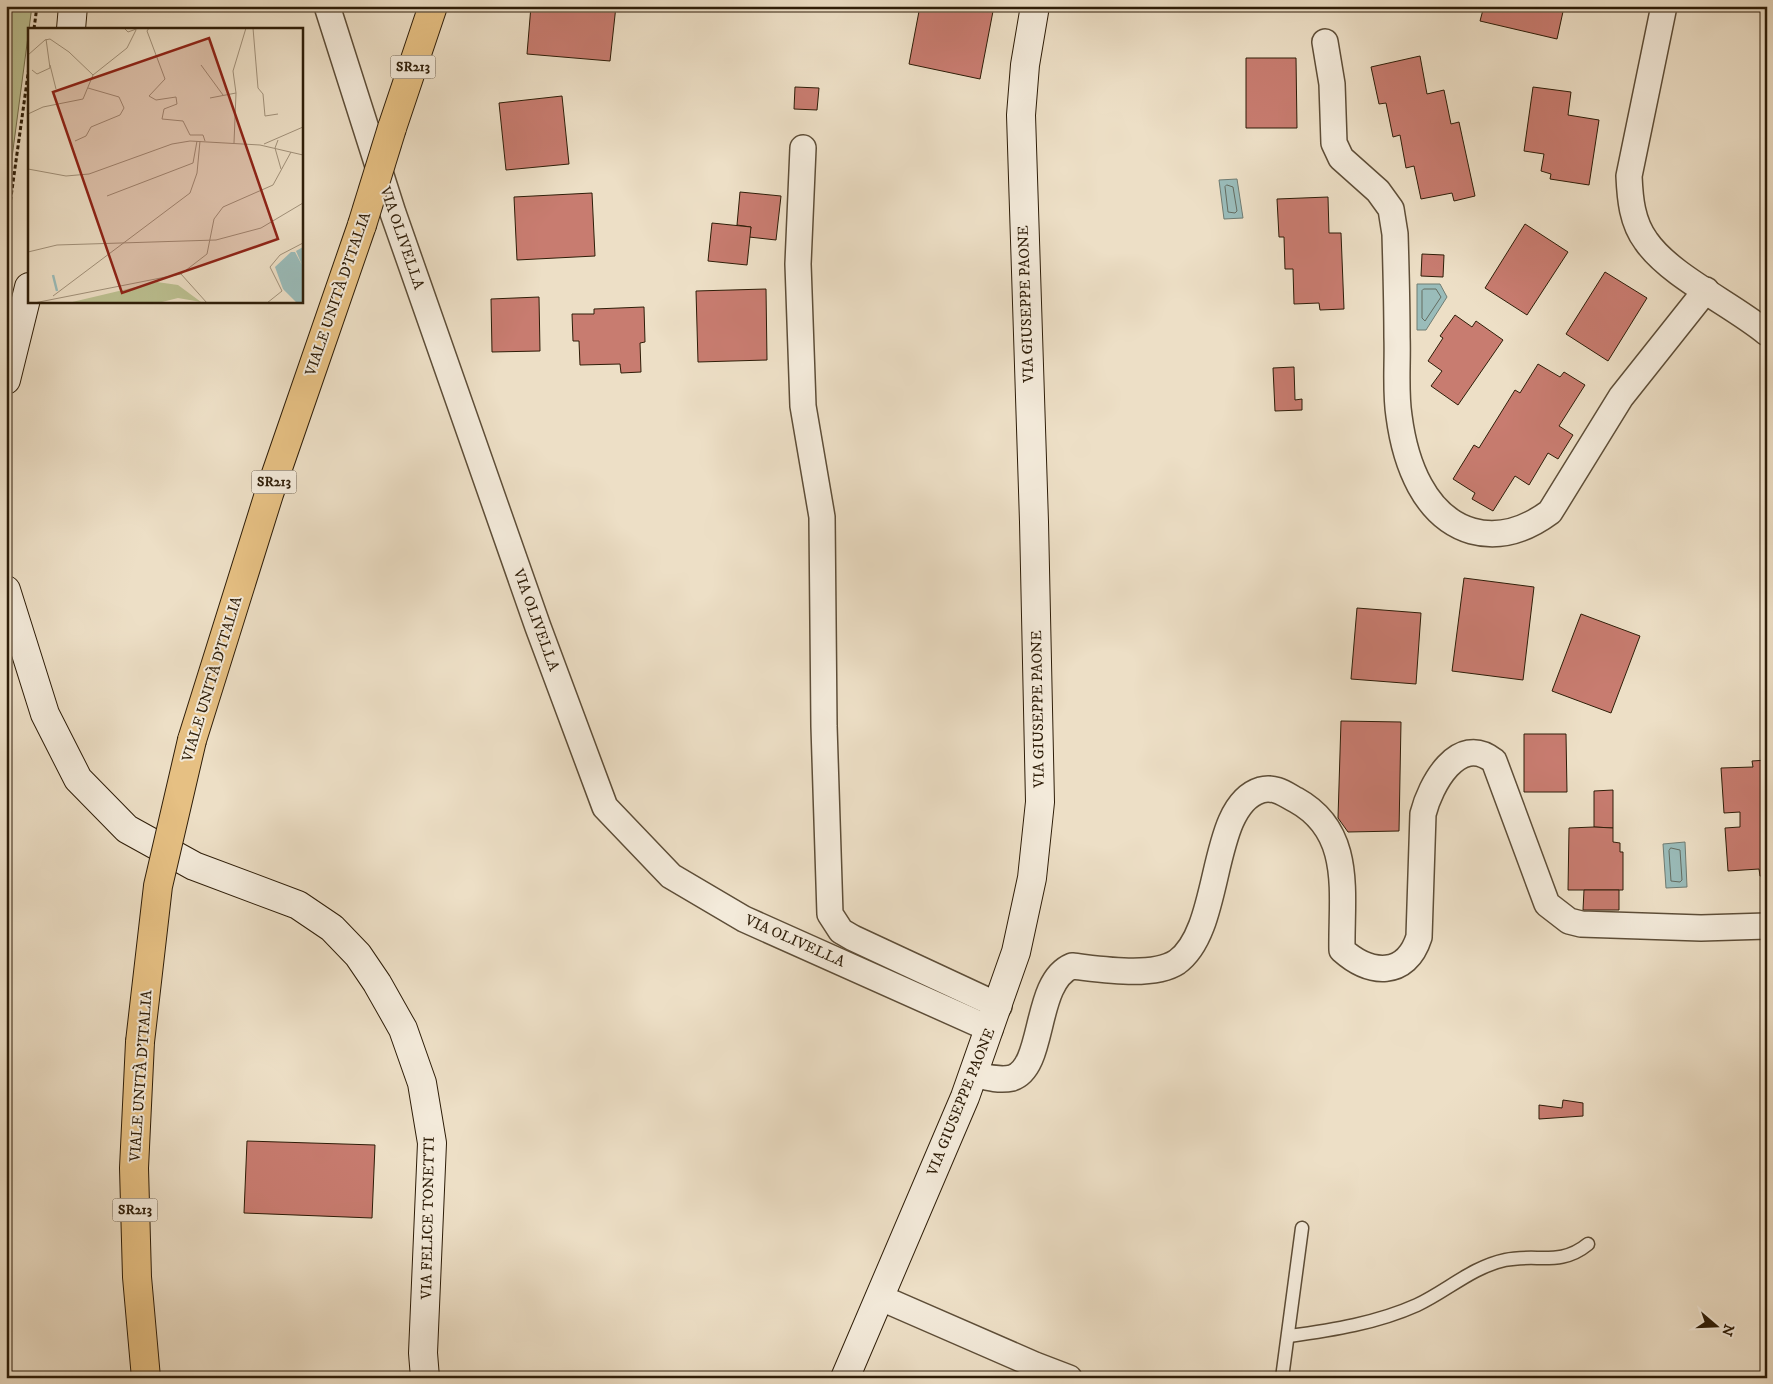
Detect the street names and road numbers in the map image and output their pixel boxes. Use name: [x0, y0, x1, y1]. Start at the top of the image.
road number: SR213: [390, 56, 436, 78]
street label: VIA OLIVELLA: [375, 183, 429, 292]
street label: VIALE UNITÀ D'ITALIA: [300, 209, 375, 379]
street label: VIA GIUSEPPE PAONE: [1014, 225, 1038, 384]
road number: SR213: [252, 471, 296, 494]
street label: VIA OLIVELLA: [508, 565, 563, 674]
street label: VIALE UNITÀ D'ITALIA: [177, 593, 246, 765]
street label: VIA GIUSEPPE PAONE: [1027, 630, 1049, 789]
street label: VIA OLIVELLA: [741, 910, 848, 972]
street label: VIALE UNITÀ D'ITALIA: [124, 989, 157, 1163]
street label: VIA GIUSEPPE PAONE: [922, 1025, 999, 1180]
street label: VIA FELICE TONETTI: [417, 1136, 439, 1301]
road number: SR213: [112, 1198, 158, 1222]

